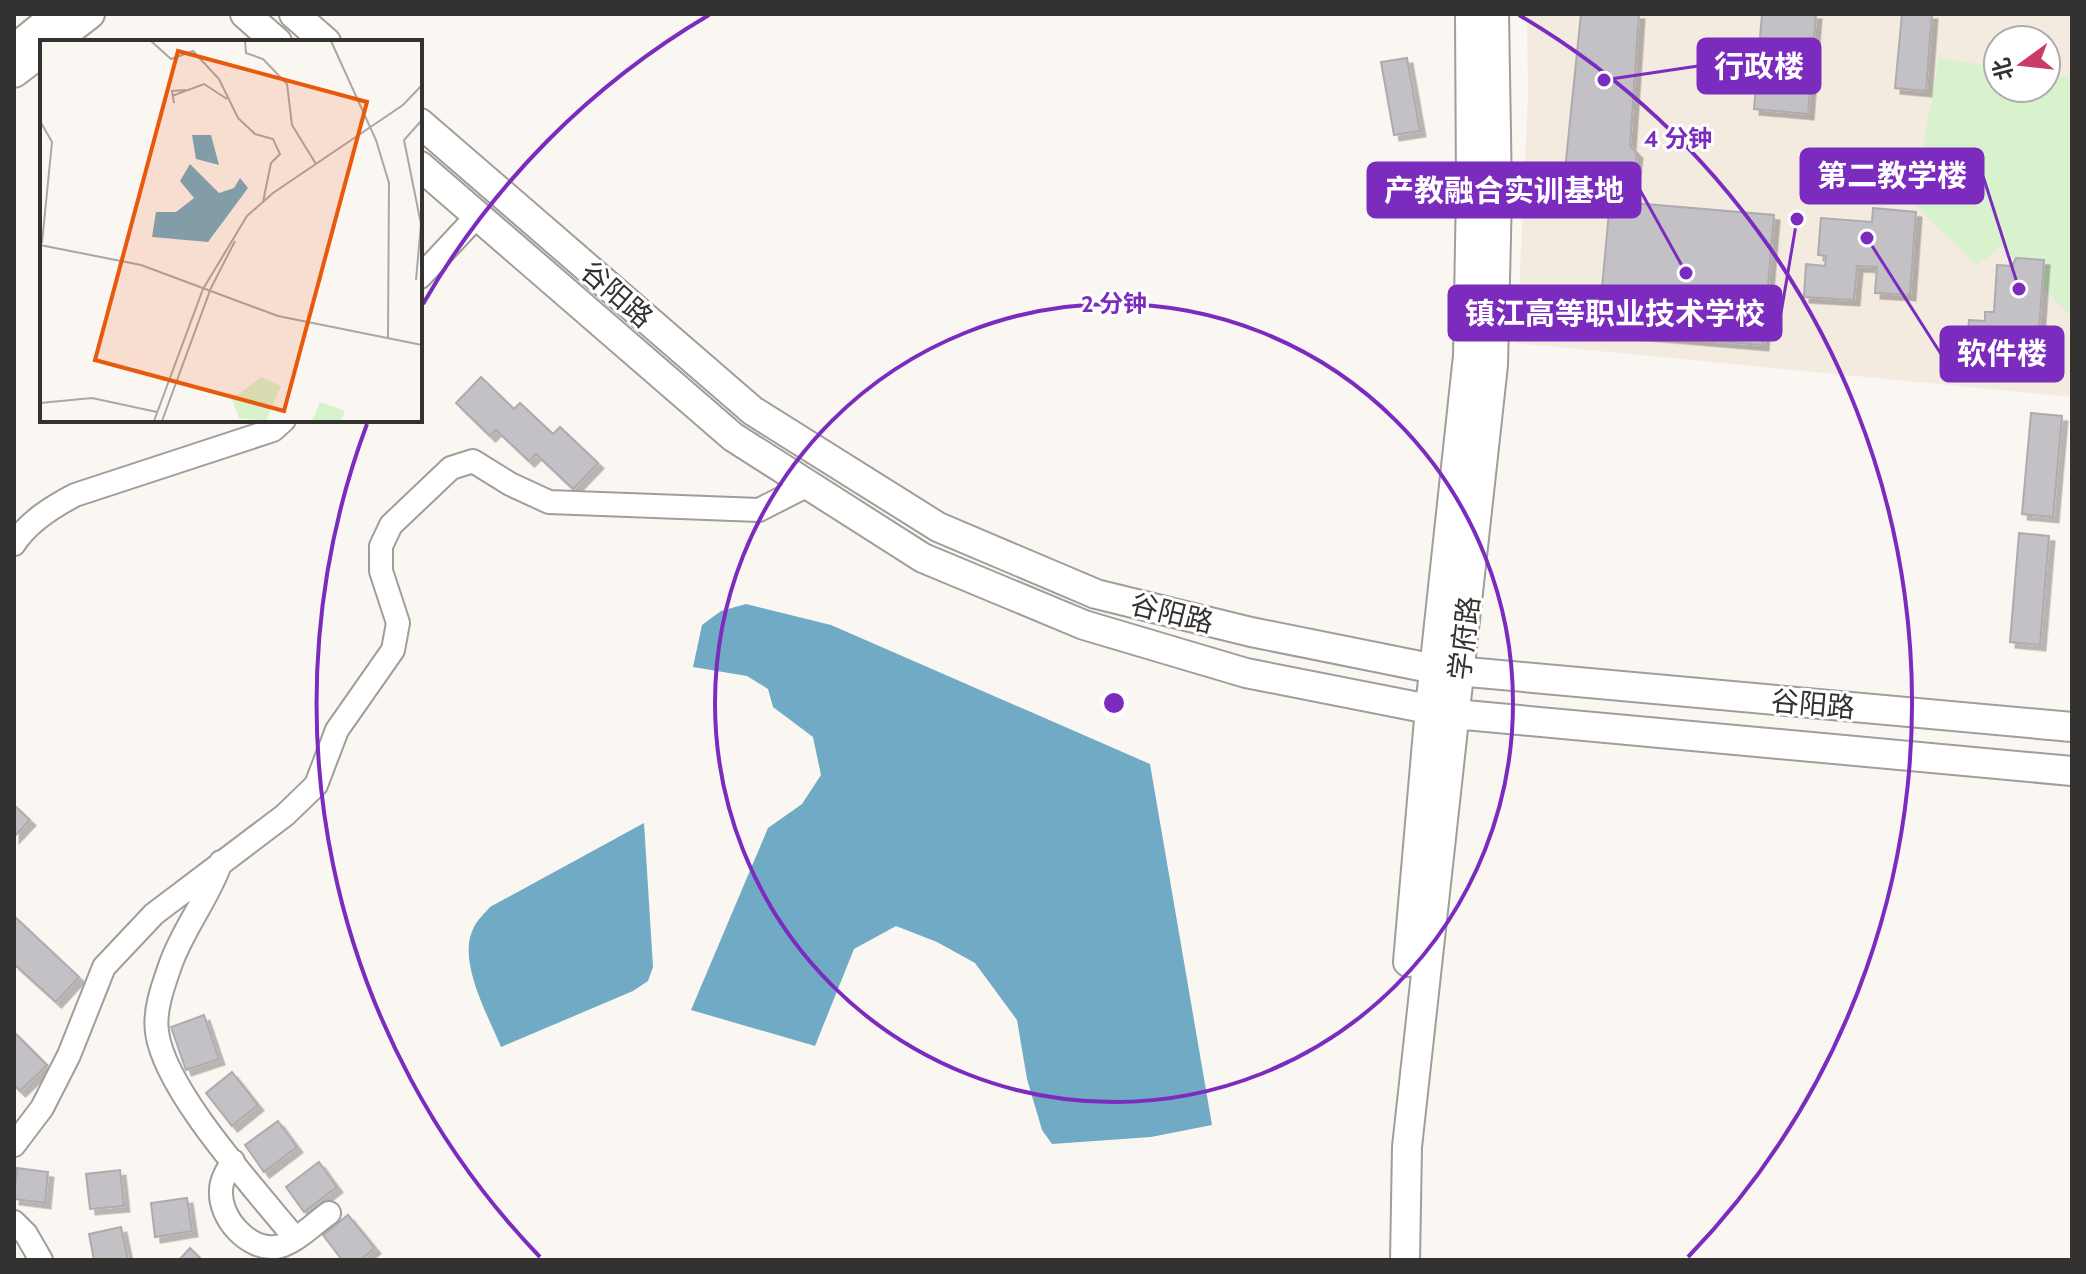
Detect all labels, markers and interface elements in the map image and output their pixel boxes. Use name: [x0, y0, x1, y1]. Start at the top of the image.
north arrow: [1982, 24, 2062, 104]
callout: 行政楼: [1698, 39, 1820, 93]
inset map: [40, 40, 422, 422]
text: 行政楼: [1714, 48, 1804, 85]
text: 北: [1987, 55, 2019, 83]
text: 4 分钟: [1644, 124, 1712, 153]
callout: 第二教学楼: [1801, 149, 1983, 203]
text: 第二教学楼: [1817, 157, 1967, 194]
callout: 产教融合实训基地: [1368, 163, 1640, 217]
text: 产教融合实训基地: [1384, 172, 1624, 209]
street label: 谷阳路: [574, 254, 660, 334]
callout: 镇江高等职业技术学校: [1449, 286, 1781, 340]
text: 2 分钟: [1081, 289, 1147, 318]
text: 镇江高等职业技术学校: [1465, 295, 1765, 332]
callout: 软件楼: [1941, 327, 2063, 381]
text: 软件楼: [1957, 335, 2047, 372]
street label: 谷阳路: [1127, 586, 1217, 640]
street label: 学府路: [1442, 594, 1486, 682]
street label: 谷阳路: [1770, 683, 1856, 725]
centre of rings: [1100, 689, 1128, 717]

